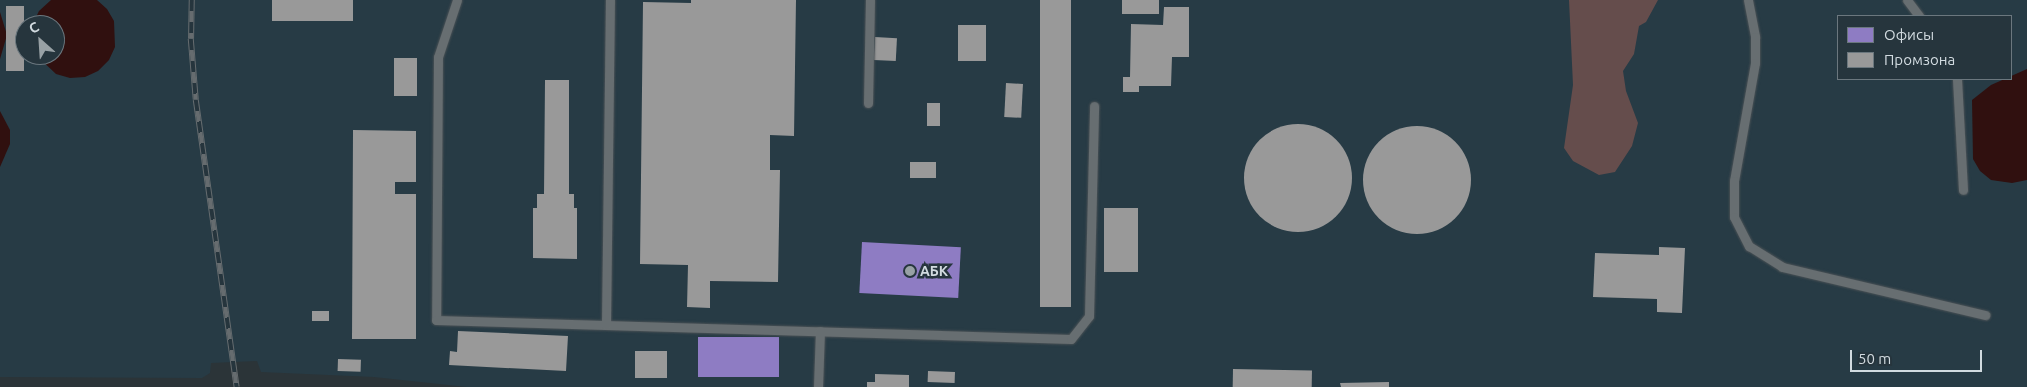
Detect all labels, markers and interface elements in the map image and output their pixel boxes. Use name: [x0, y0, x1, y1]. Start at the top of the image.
north arrow: [15, 15, 65, 65]
legend: [1837, 15, 2012, 80]
text: С: [26, 18, 41, 37]
text: Офисы: [1884, 26, 1934, 43]
text: Промзона: [1884, 51, 1955, 68]
place label: АБК: [920, 263, 948, 279]
marker: АБК: [904, 265, 916, 277]
scale bar: [1852, 340, 1984, 372]
text: 50 m: [1858, 350, 1891, 367]

